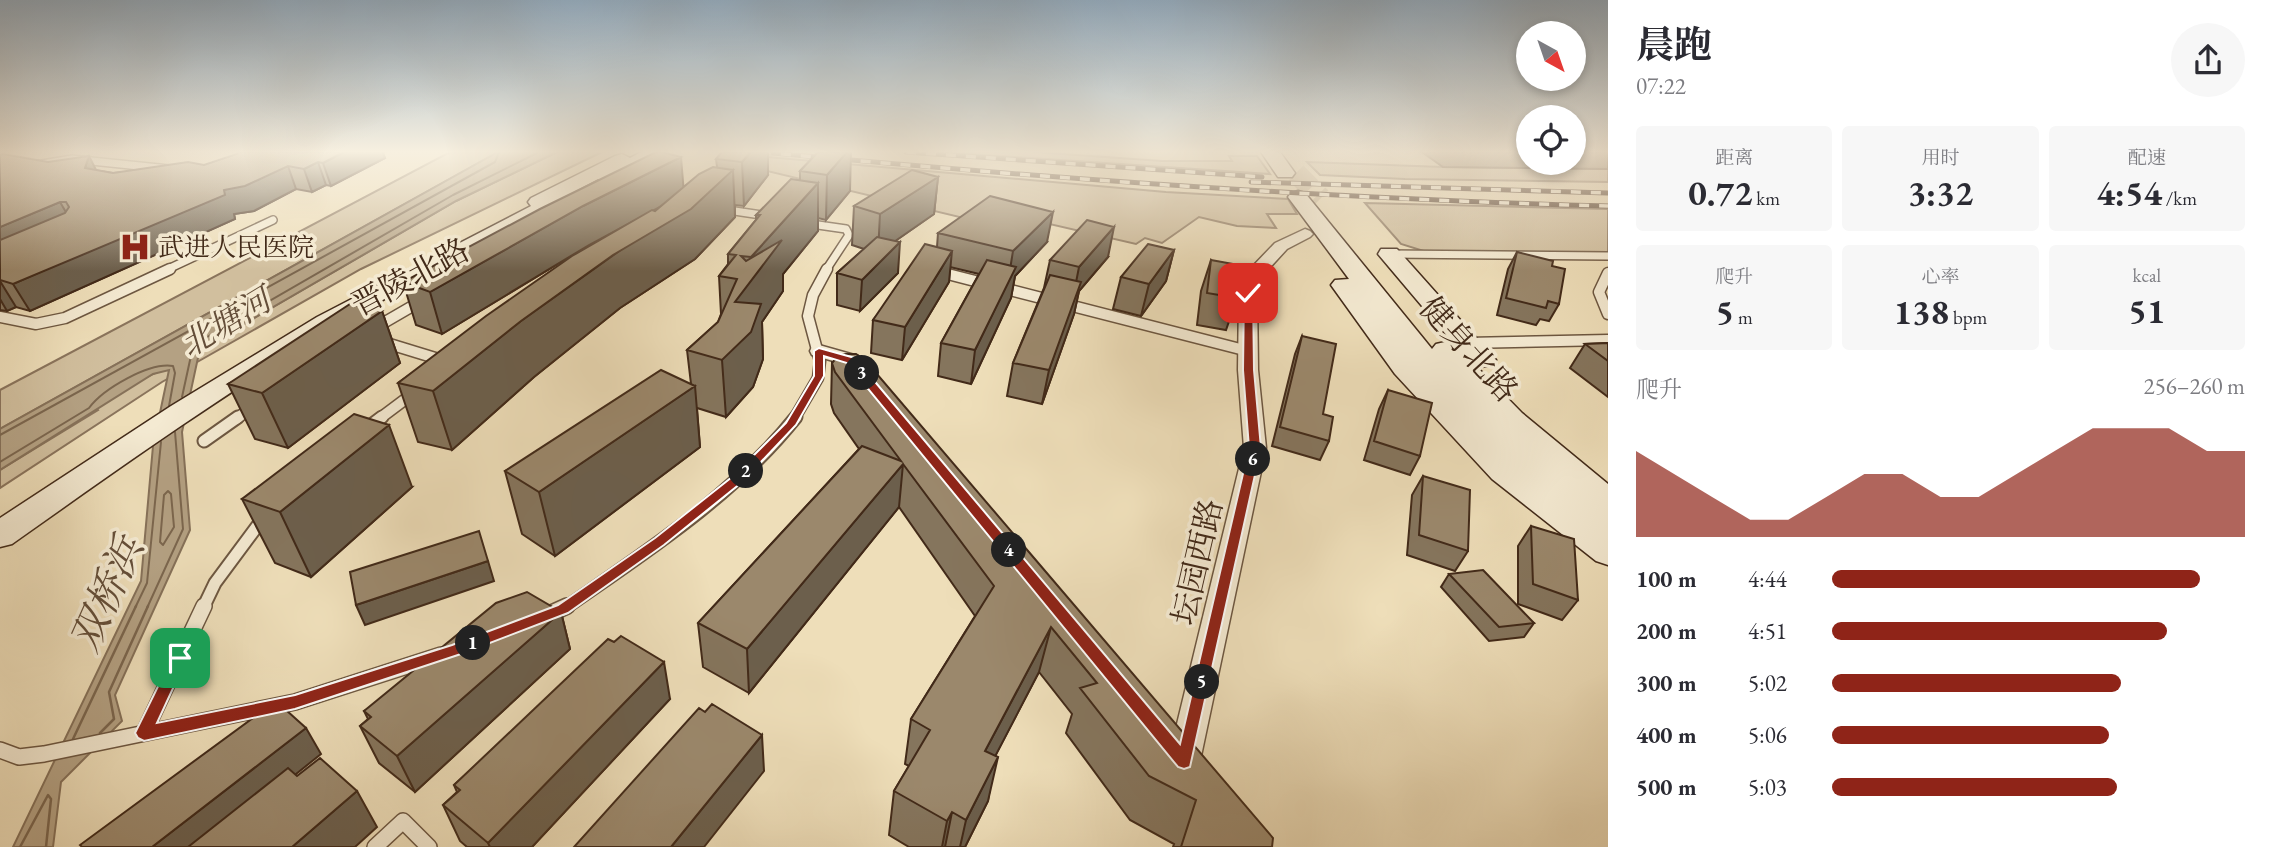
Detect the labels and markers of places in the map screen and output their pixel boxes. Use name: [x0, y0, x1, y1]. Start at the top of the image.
hospital icon: 武进人民医院: [118, 230, 152, 264]
place label: 武进人民医院: [158, 230, 314, 264]
pin: [1218, 263, 1278, 323]
pin: 3: [844, 356, 880, 390]
pin: 6: [1236, 442, 1270, 476]
pin: 2: [728, 454, 764, 489]
pin: 4: [992, 532, 1026, 568]
pin: 1: [456, 626, 490, 660]
pin: [150, 628, 210, 688]
pin: 5: [1184, 664, 1220, 700]

